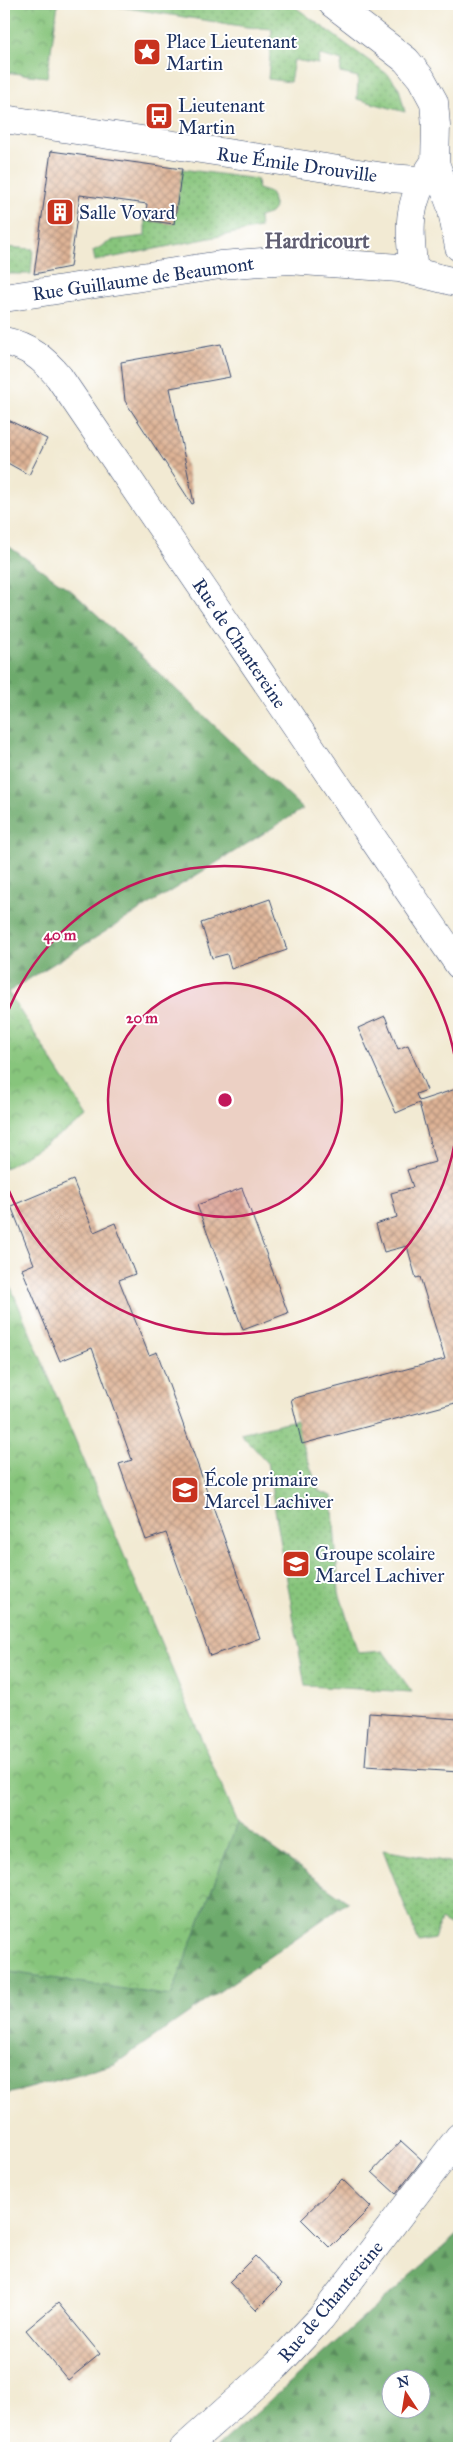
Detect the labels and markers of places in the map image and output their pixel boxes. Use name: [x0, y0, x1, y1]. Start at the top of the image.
place label: Place Lieutenant Martin: [166, 30, 297, 75]
place icon: Place Lieutenant Martin: [132, 37, 162, 67]
place label: Lieutenant Martin: [178, 94, 265, 139]
bus stop icon: Lieutenant Martin: [144, 101, 174, 131]
building icon: Salle Vovard: [45, 197, 75, 227]
place label: Salle Vovard: [79, 201, 176, 224]
centre of rings: [216, 1091, 234, 1109]
place label: École primaire Marcel Lachiver: [204, 1467, 334, 1513]
school or university icon: École primaire Marcel Lachiver: [170, 1475, 200, 1505]
place label: Groupe scolaire Marcel Lachiver: [315, 1542, 445, 1587]
school or university icon: Groupe scolaire Marcel Lachiver: [281, 1549, 311, 1579]

